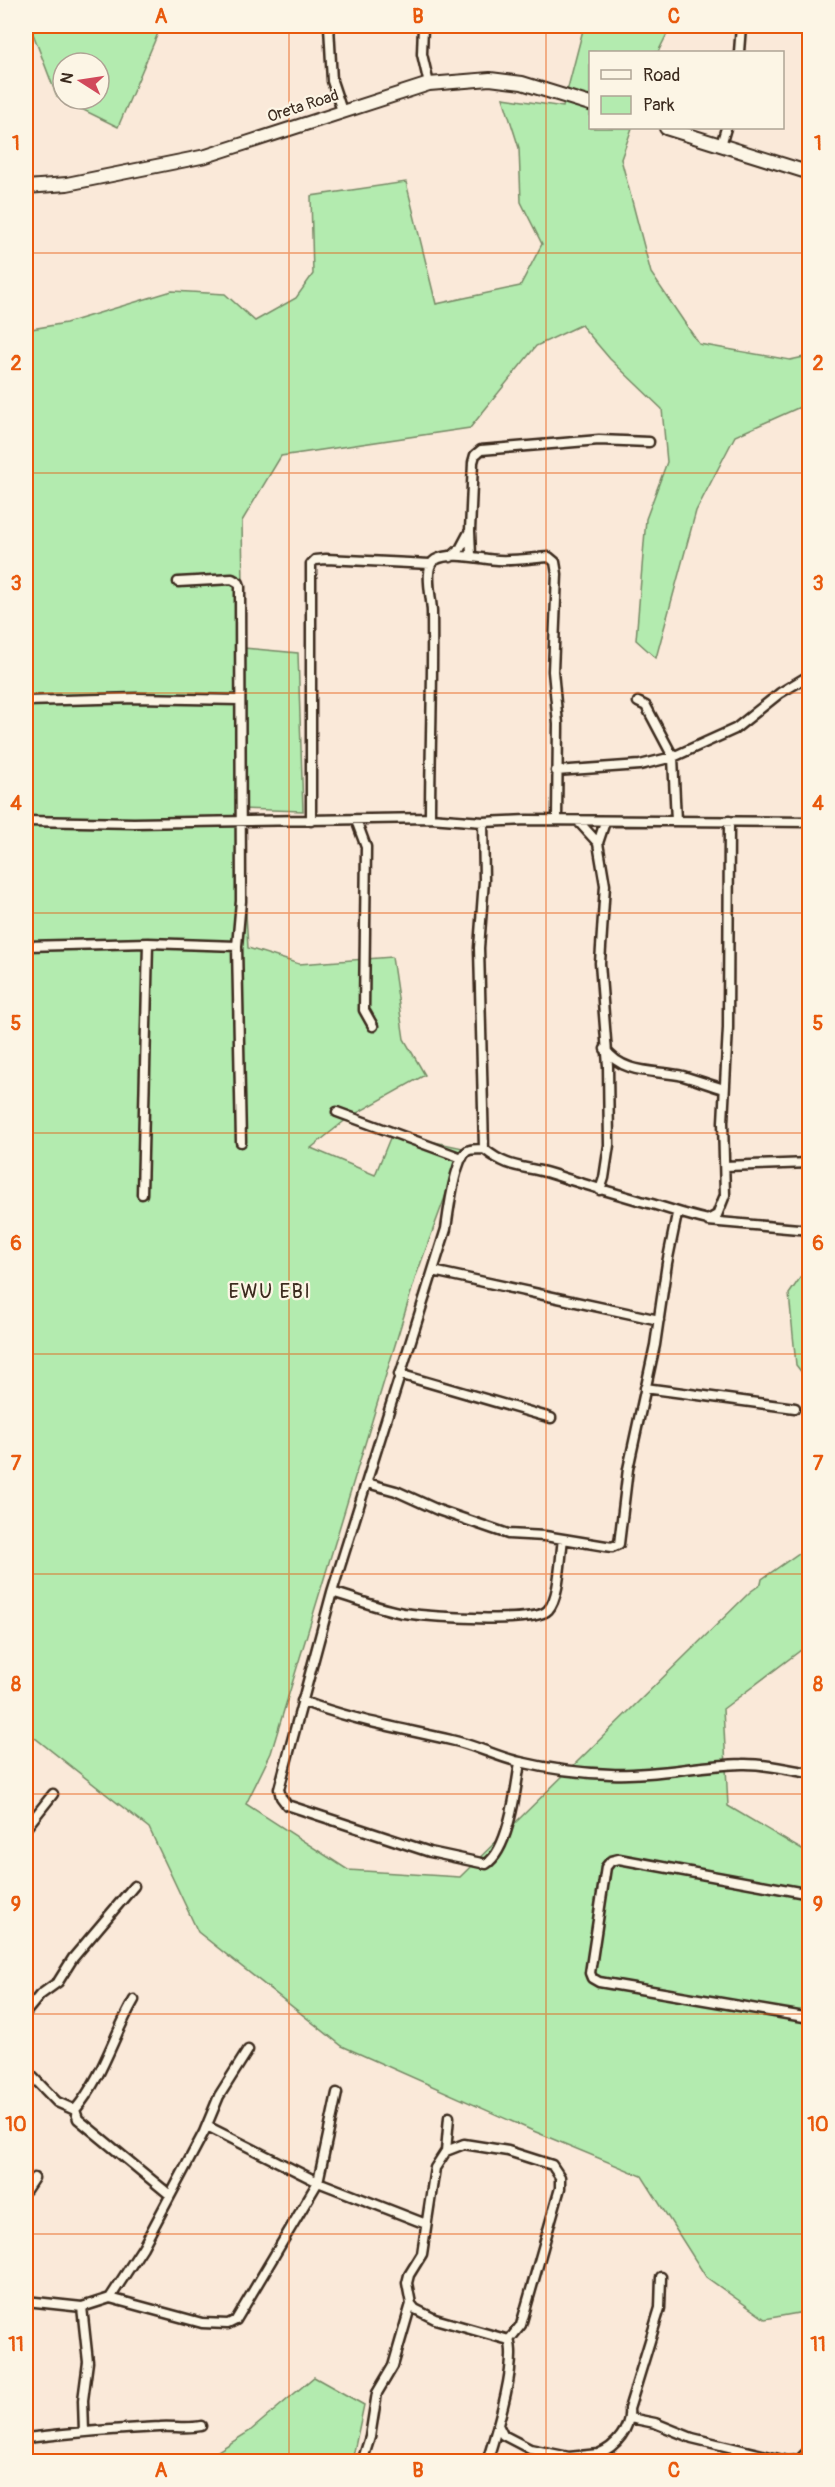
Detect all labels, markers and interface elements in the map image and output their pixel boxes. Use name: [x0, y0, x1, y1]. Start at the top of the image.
text: A: [155, 4, 168, 29]
text: B: [412, 4, 424, 29]
text: C: [668, 4, 680, 29]
north arrow: [51, 51, 111, 111]
legend: [589, 51, 784, 129]
text: Road: [643, 64, 680, 87]
text: N: [56, 71, 78, 85]
street label: Oreta Road: [265, 85, 341, 127]
text: Park: [643, 94, 675, 117]
text: 1: [12, 131, 20, 156]
text: 1: [814, 131, 822, 156]
text: 2: [10, 351, 22, 376]
text: 2: [812, 351, 824, 376]
text: 3: [10, 571, 22, 596]
text: 3: [812, 571, 824, 596]
text: 4: [10, 791, 22, 816]
text: 4: [812, 791, 824, 816]
text: 5: [11, 1011, 22, 1036]
text: 5: [813, 1011, 824, 1036]
text: 6: [10, 1231, 22, 1256]
text: 6: [812, 1231, 824, 1256]
district label: EWU EBI: [229, 1279, 311, 1304]
text: 7: [11, 1451, 22, 1476]
text: 7: [813, 1451, 824, 1476]
text: 8: [11, 1672, 21, 1697]
text: 8: [813, 1672, 823, 1697]
text: 9: [11, 1892, 21, 1917]
text: 9: [813, 1892, 823, 1917]
text: 10: [5, 2112, 27, 2137]
text: 10: [807, 2112, 829, 2137]
text: 11: [8, 2332, 24, 2357]
text: 11: [810, 2332, 826, 2357]
text: A: [155, 2458, 168, 2483]
text: B: [412, 2458, 424, 2483]
text: C: [668, 2458, 680, 2483]

